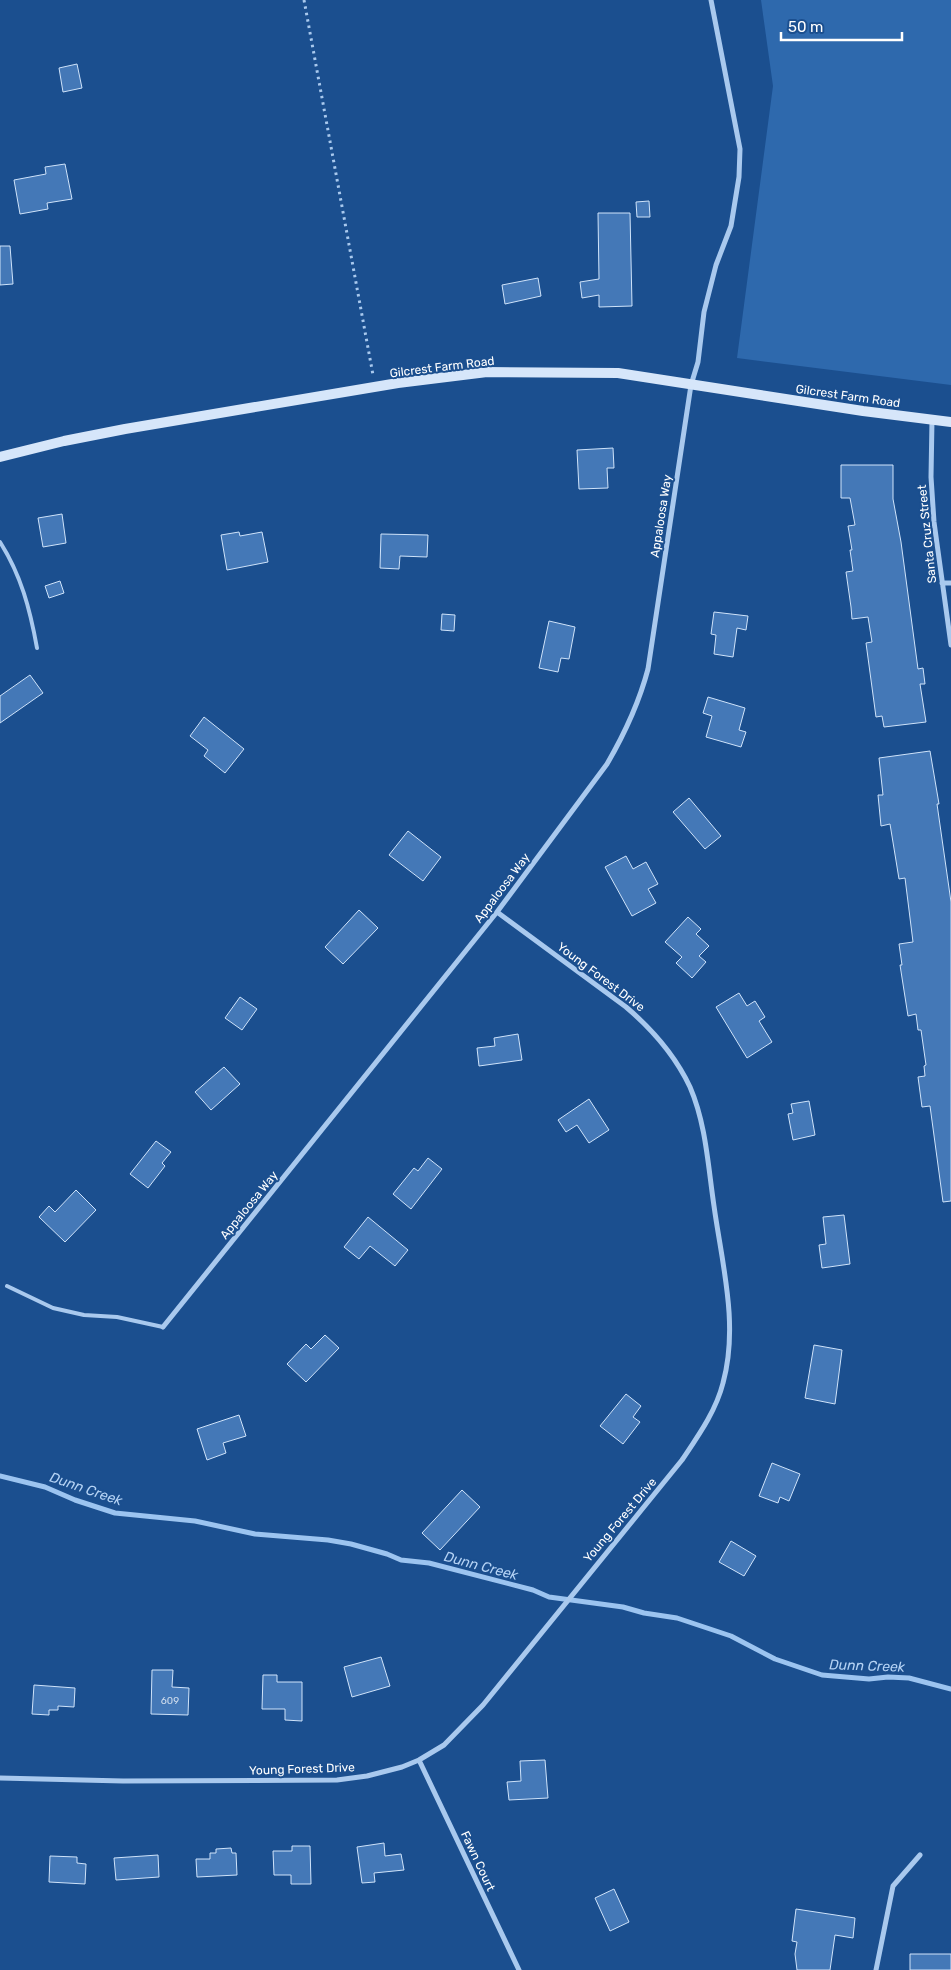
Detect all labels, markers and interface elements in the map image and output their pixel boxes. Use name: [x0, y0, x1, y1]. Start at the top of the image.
scale bar: [781, 10, 902, 42]
text: 50 m: [788, 18, 823, 36]
street label: Gilcrest Farm Road: [389, 354, 495, 380]
street label: Gilcrest Farm Road: [795, 382, 901, 410]
street label: Appaloosa Way: [648, 473, 675, 558]
street label: Santa Cruz Street: [915, 484, 939, 584]
street label: Appaloosa Way: [471, 850, 533, 926]
street label: Young Forest Drive: [555, 940, 648, 1015]
street label: Appaloosa Way: [217, 1168, 281, 1242]
water label: Dunn Creek: [47, 1469, 125, 1510]
street label: Young Forest Drive: [581, 1475, 660, 1565]
water label: Dunn Creek: [442, 1548, 521, 1584]
water label: Dunn Creek: [829, 1656, 906, 1676]
house number: 609: [161, 1695, 179, 1707]
street label: Young Forest Drive: [249, 1760, 355, 1778]
street label: Fawn Court: [458, 1829, 498, 1893]

